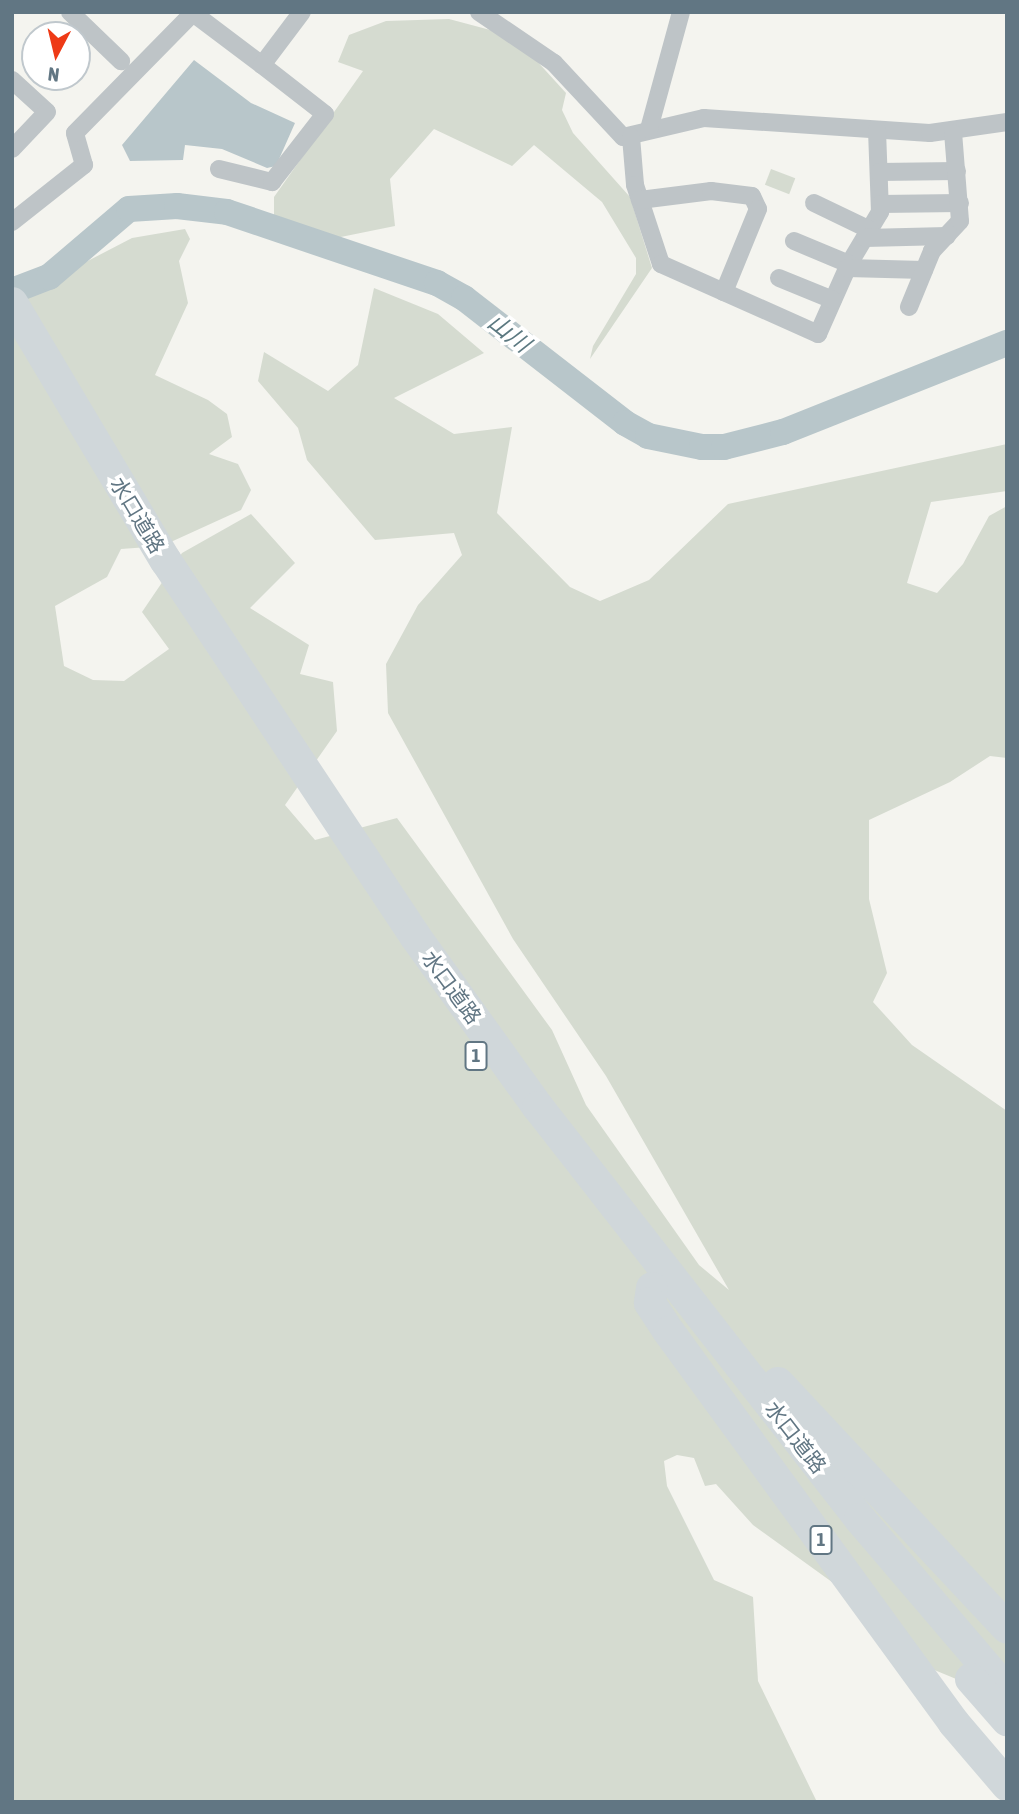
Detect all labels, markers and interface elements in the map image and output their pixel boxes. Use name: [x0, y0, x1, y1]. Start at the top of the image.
north arrow: [21, 21, 91, 91]
text: N: [47, 63, 61, 86]
water label: 山川: [482, 308, 536, 358]
street label: 水口道路: [106, 473, 170, 557]
street label: 水口道路: [417, 946, 487, 1028]
road number: 1: [464, 1040, 488, 1072]
street label: 水口道路: [760, 1396, 832, 1478]
road number: 1: [809, 1524, 833, 1556]

